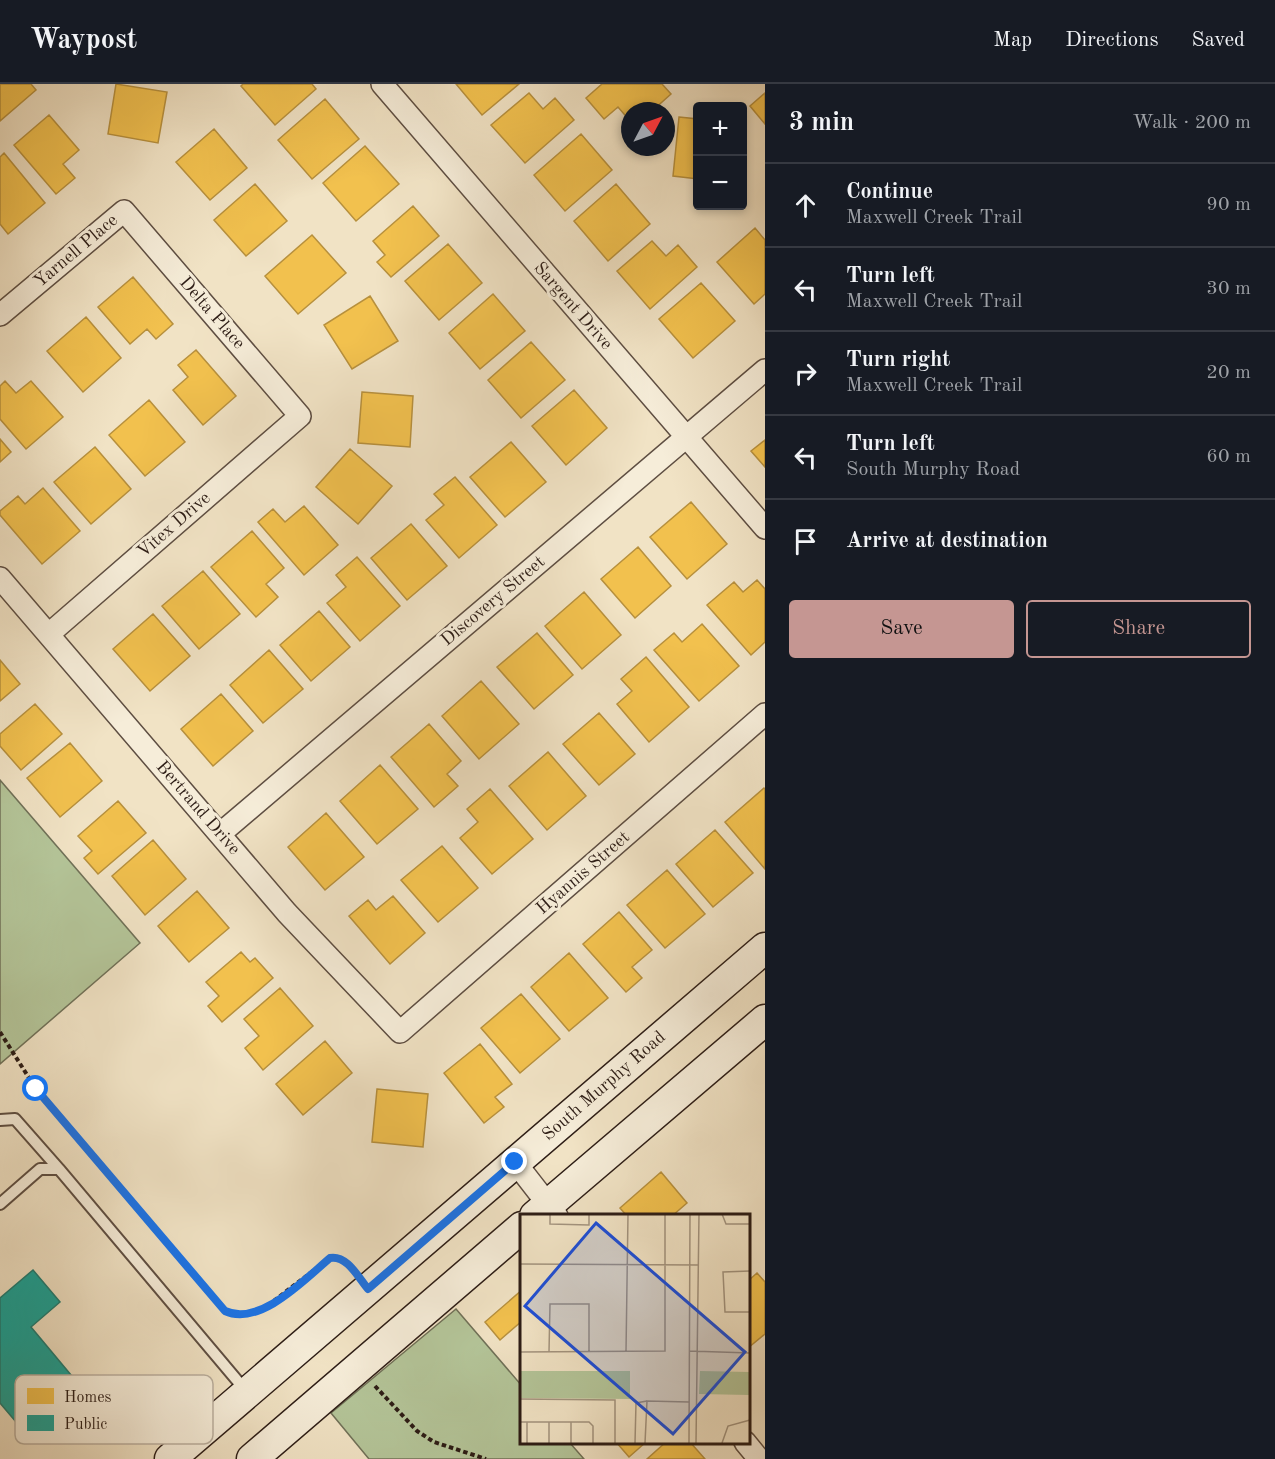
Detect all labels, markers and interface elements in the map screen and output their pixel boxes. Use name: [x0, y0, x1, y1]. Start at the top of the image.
text: Waypost: [30, 27, 137, 55]
text: Map: [993, 30, 1032, 51]
text: Directions: [1065, 30, 1159, 51]
text: Saved: [1192, 30, 1245, 51]
north arrow: [621, 102, 675, 156]
map controls: [693, 102, 747, 210]
button: +: [693, 102, 747, 156]
text: 3 min: [789, 110, 854, 136]
text: Walk · 200 m: [1132, 113, 1251, 133]
button: −: [693, 156, 747, 210]
text: Continue: [846, 181, 933, 203]
icon: ahead: [789, 189, 822, 222]
text: 90 m: [1206, 195, 1251, 215]
text: Maxwell Creek Trail: [846, 208, 1022, 228]
street label: Yarnell Place: [31, 211, 121, 291]
street label: Sargent Drive: [530, 259, 616, 353]
text: Turn left: [846, 265, 935, 287]
street label: Delta Place: [176, 273, 248, 353]
icon: left: [789, 273, 822, 306]
text: 30 m: [1206, 279, 1251, 299]
text: Maxwell Creek Trail: [846, 292, 1022, 312]
text: Turn right: [846, 349, 950, 371]
icon: right: [789, 357, 822, 390]
text: 20 m: [1206, 363, 1251, 383]
text: Maxwell Creek Trail: [846, 376, 1022, 396]
text: Turn left: [846, 433, 935, 455]
icon: left: [789, 441, 822, 474]
text: 60 m: [1206, 447, 1251, 467]
text: South Murphy Road: [846, 460, 1020, 480]
street label: Vitex Drive: [134, 489, 214, 561]
icon: arrive: [789, 525, 822, 558]
text: Arrive at destination: [846, 530, 1048, 552]
street label: Discovery Street: [438, 553, 548, 649]
button: Save: [789, 600, 1014, 658]
button: Share: [1026, 600, 1251, 658]
street label: Bertrand Drive: [152, 758, 244, 858]
street label: Hyannis Street: [533, 828, 633, 918]
street label: South Murphy Road: [539, 1028, 669, 1144]
route start: [22, 1075, 48, 1101]
route end: [501, 1148, 527, 1174]
inset map: [520, 1214, 750, 1444]
legend: [15, 1375, 213, 1444]
text: Homes: [64, 1390, 112, 1406]
text: Public: [64, 1417, 107, 1433]

